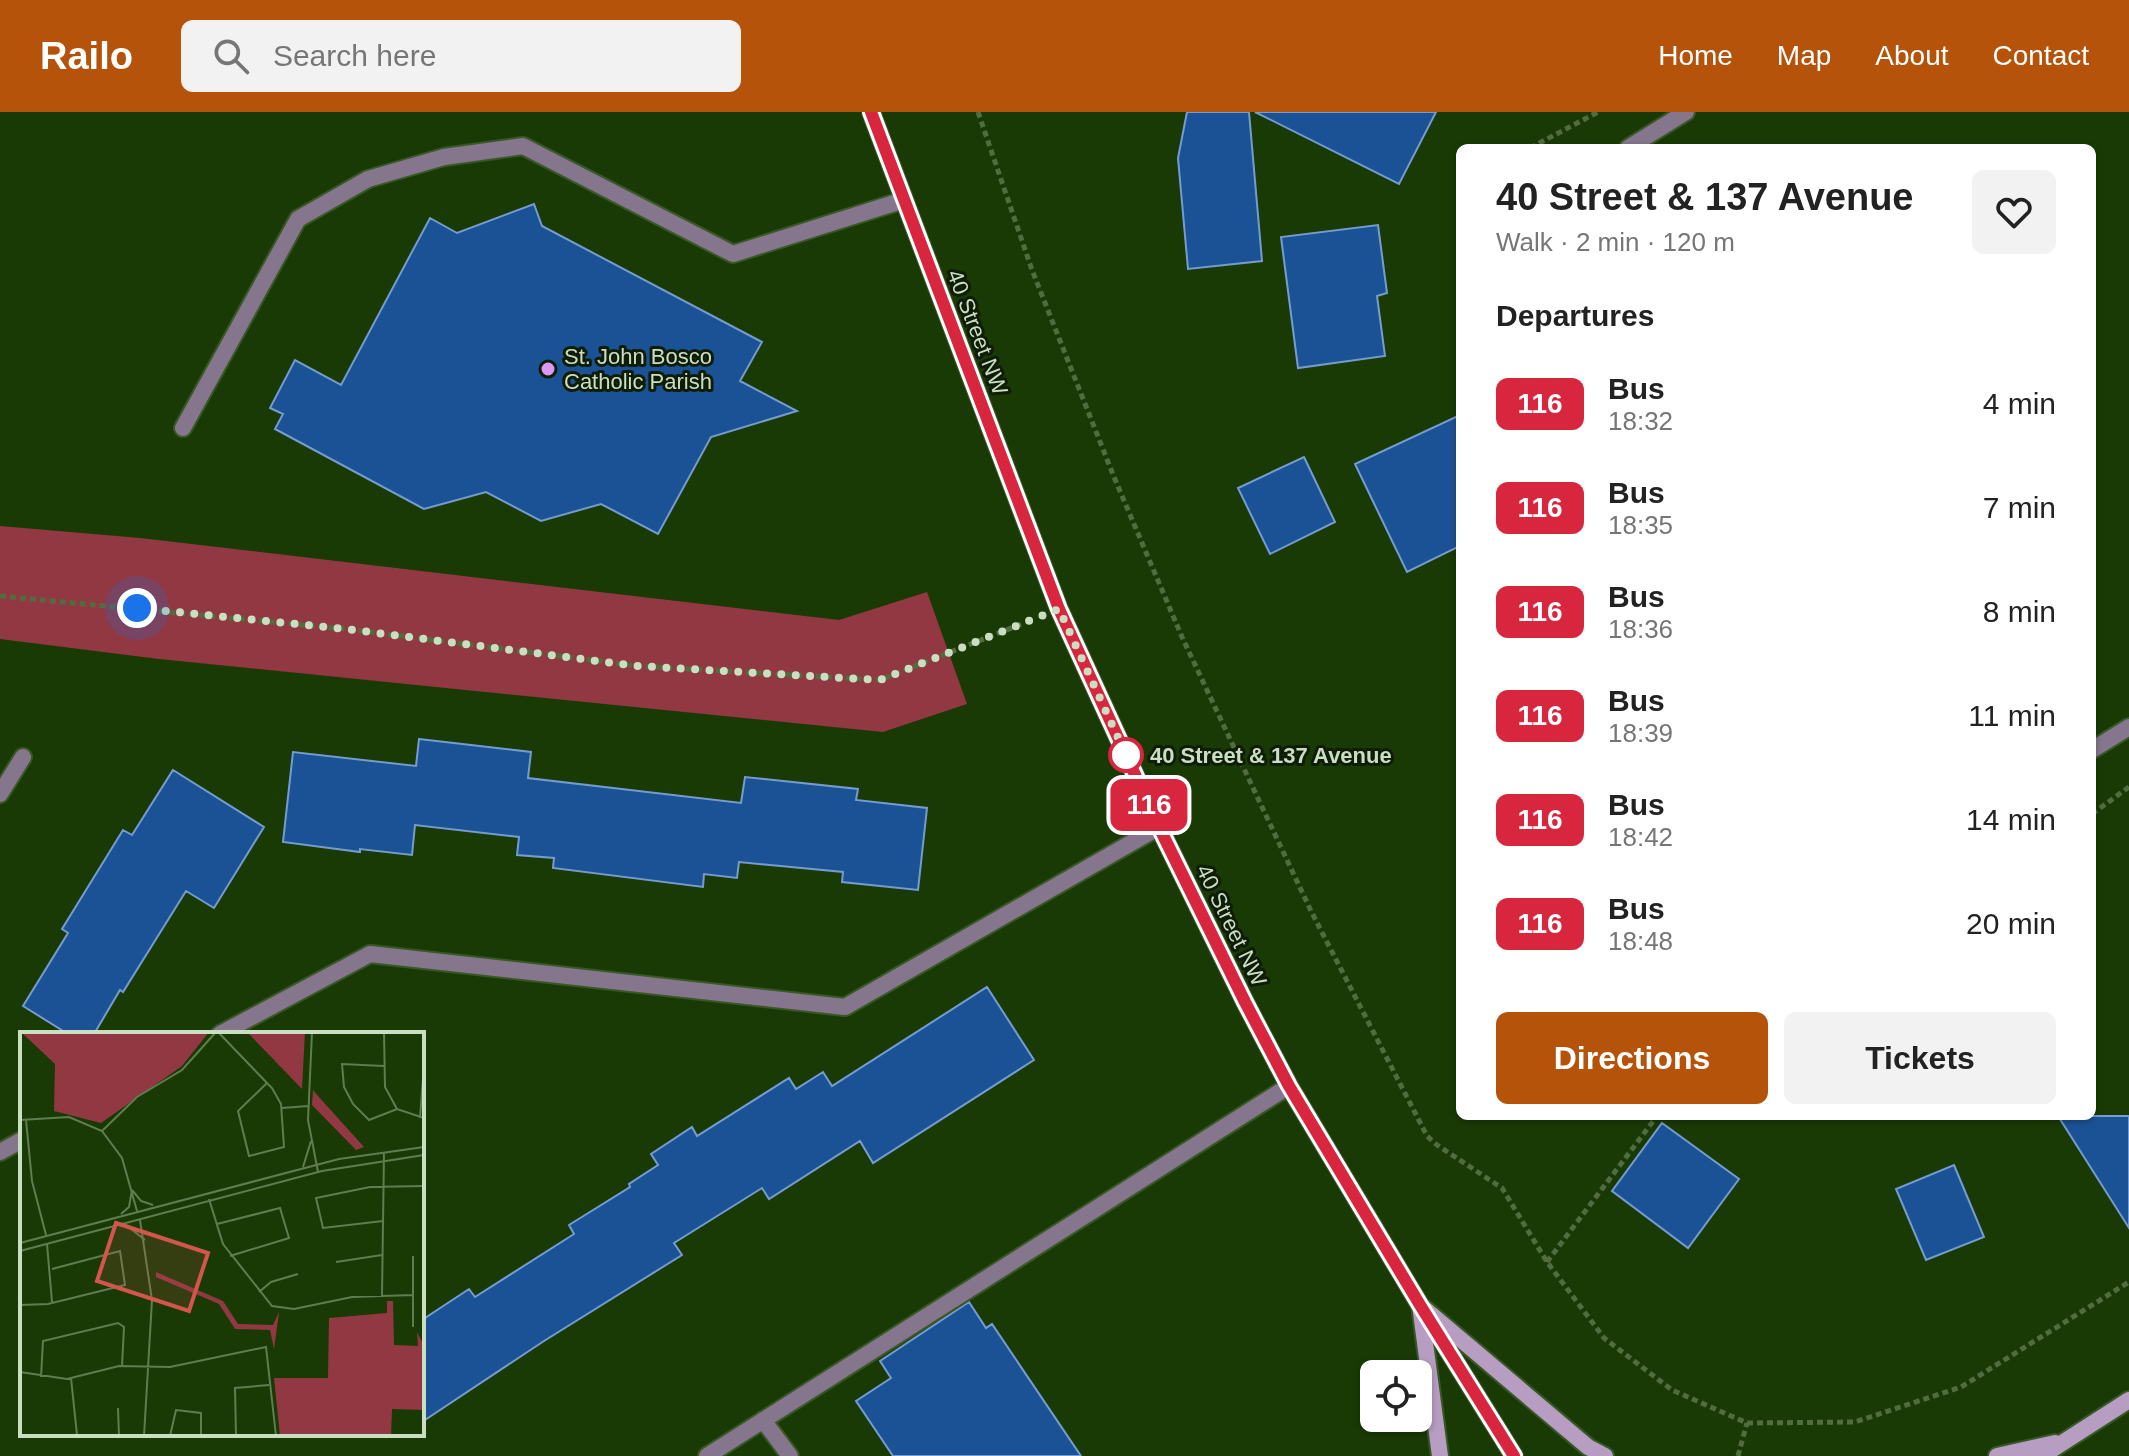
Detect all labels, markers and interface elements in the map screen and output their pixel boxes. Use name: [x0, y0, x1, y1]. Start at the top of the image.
search box: [181, 20, 741, 92]
icon: search: [209, 34, 253, 78]
text: Railo: [40, 35, 133, 77]
text: Search here: [273, 39, 436, 72]
text: Home: [1658, 40, 1733, 71]
text: Map: [1777, 40, 1831, 71]
text: About: [1875, 40, 1949, 71]
text: Contact: [1993, 40, 2089, 71]
button: heart: [1972, 170, 2056, 254]
text: 40 Street & 137 Avenue: [1496, 176, 1914, 218]
text: Walk · 2 min · 120 m: [1496, 227, 1735, 257]
street label: 40 Street NW: [942, 266, 1013, 399]
text: Departures: [1496, 299, 1654, 332]
place label: St. John Bosco Catholic Parish: [564, 344, 712, 394]
marker: St. John Bosco Catholic Parish: [539, 360, 557, 378]
text: Bus: [1608, 372, 1665, 405]
text: 4 min: [1983, 387, 2056, 420]
text: 116: [1517, 388, 1563, 419]
text: 18:32: [1608, 406, 1673, 436]
text: Bus: [1608, 476, 1665, 509]
text: 7 min: [1983, 491, 2056, 524]
text: 116: [1517, 492, 1563, 523]
text: 18:35: [1608, 510, 1673, 540]
text: Bus: [1608, 580, 1665, 613]
your location: [117, 588, 157, 628]
text: 8 min: [1983, 595, 2056, 628]
text: 116: [1517, 596, 1563, 627]
text: 18:36: [1608, 614, 1673, 644]
text: Bus: [1608, 684, 1665, 717]
text: 11 min: [1968, 699, 2056, 732]
text: 116: [1517, 700, 1563, 731]
text: 18:39: [1608, 718, 1673, 748]
marker: 40 Street & 137 Avenue: [1109, 738, 1143, 772]
place label: 40 Street & 137 Avenue: [1150, 743, 1392, 768]
line badge: 116: [1103, 779, 1195, 831]
text: Bus: [1608, 788, 1665, 821]
text: 116: [1126, 789, 1172, 820]
text: 14 min: [1966, 803, 2056, 836]
text: 116: [1517, 804, 1563, 835]
text: 18:42: [1608, 822, 1673, 852]
street label: 40 Street NW: [1191, 860, 1272, 990]
text: Bus: [1608, 892, 1665, 925]
text: 20 min: [1966, 907, 2056, 940]
text: 116: [1517, 908, 1563, 939]
text: 18:48: [1608, 926, 1673, 956]
button: Directions: [1496, 1012, 1768, 1104]
button: Tickets: [1784, 1012, 2056, 1104]
inset map: [20, 1032, 424, 1436]
map controls: [1360, 1360, 1432, 1432]
button: locate: [1360, 1360, 1432, 1432]

